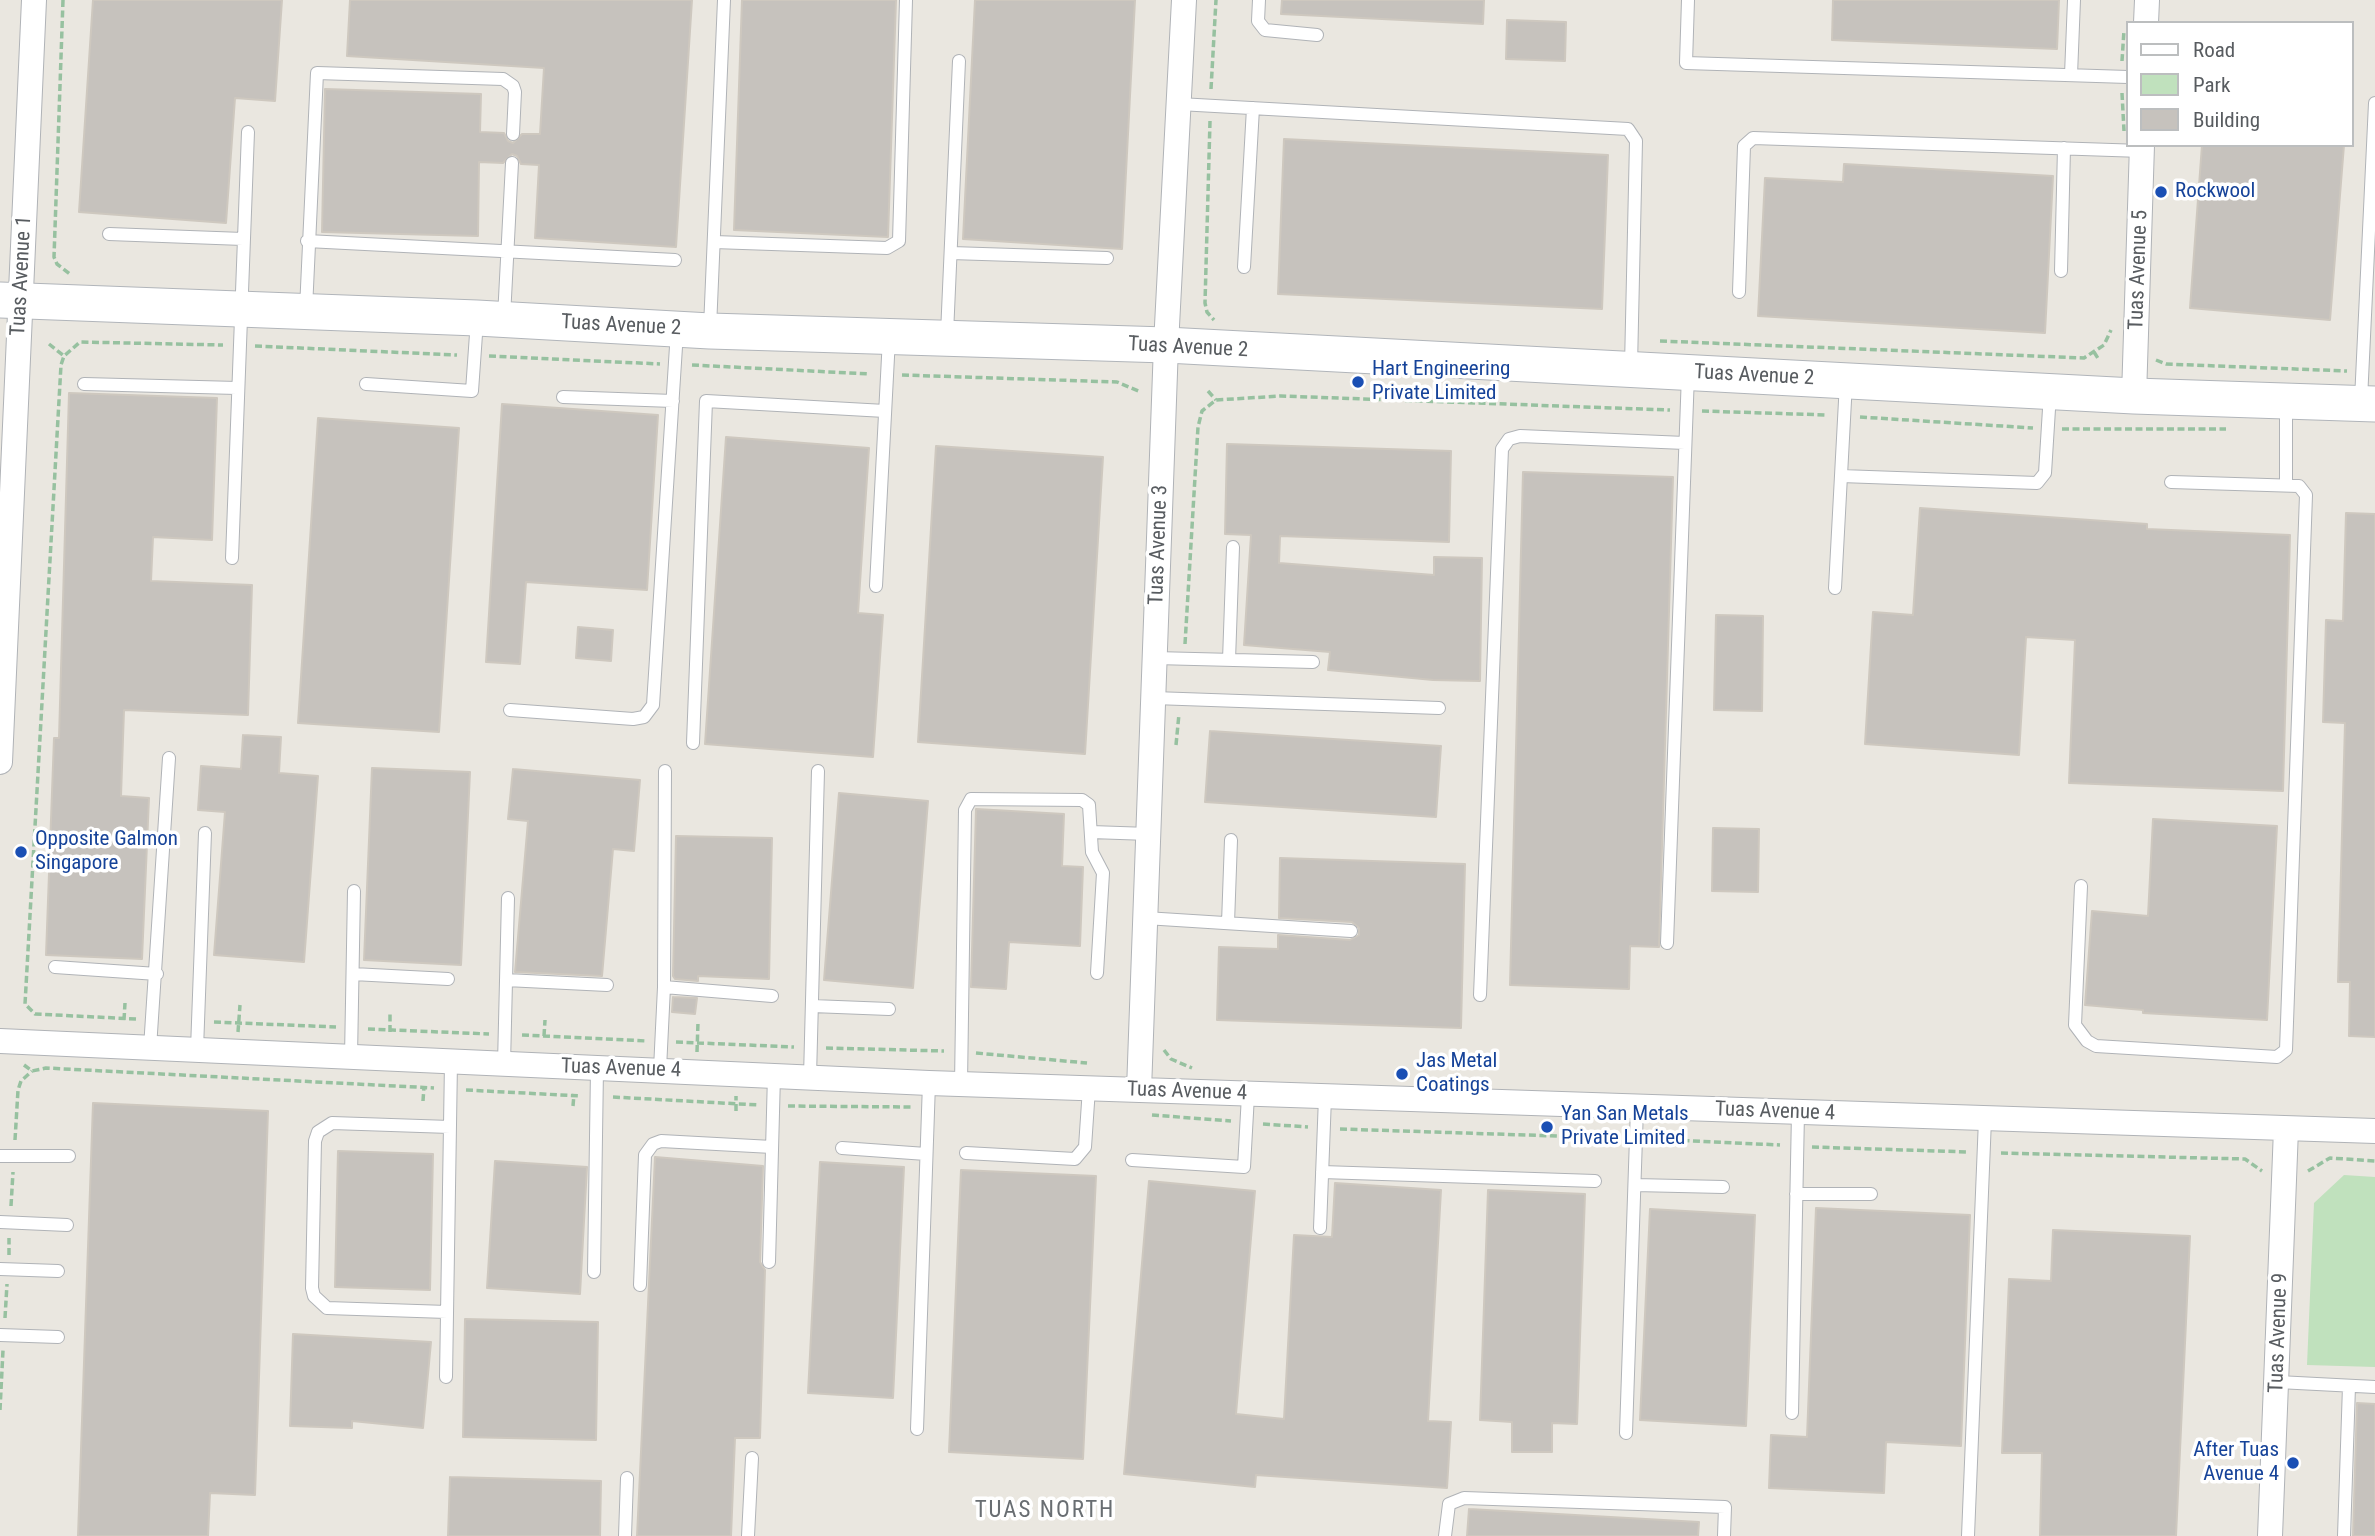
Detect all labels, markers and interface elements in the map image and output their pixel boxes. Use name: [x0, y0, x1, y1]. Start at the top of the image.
legend: [2126, 21, 2354, 147]
text: Road: [2193, 38, 2235, 62]
text: Park: [2193, 73, 2230, 97]
text: Building: [2193, 108, 2260, 132]
place label: Rockwool: [2175, 179, 2255, 205]
marker: Rockwool: [2153, 184, 2169, 200]
street label: Tuas Avenue 5: [2124, 209, 2154, 331]
street label: Tuas Avenue 1: [6, 215, 38, 337]
street label: Tuas Avenue 2: [560, 310, 682, 342]
street label: Tuas Avenue 2: [1127, 332, 1249, 364]
place label: Hart Engineering Private Limited: [1372, 357, 1510, 407]
street label: Tuas Avenue 2: [1693, 360, 1815, 392]
marker: Hart Engineering Private Limited: [1350, 374, 1366, 390]
street label: Tuas Avenue 3: [1144, 484, 1174, 606]
place label: Opposite Galmon Singapore: [35, 827, 178, 877]
marker: Opposite Galmon Singapore: [13, 844, 29, 860]
place label: Jas Metal Coatings: [1416, 1049, 1497, 1099]
street label: Tuas Avenue 4: [560, 1054, 682, 1084]
marker: Jas Metal Coatings: [1394, 1066, 1410, 1082]
street label: Tuas Avenue 4: [1126, 1077, 1248, 1107]
street label: Tuas Avenue 4: [1714, 1097, 1836, 1127]
place label: Yan San Metals Private Limited: [1561, 1102, 1689, 1152]
marker: Yan San Metals Private Limited: [1539, 1119, 1555, 1135]
street label: Tuas Avenue 9: [2264, 1272, 2294, 1394]
place label: After Tuas Avenue 4: [2193, 1438, 2279, 1488]
marker: After Tuas Avenue 4: [2285, 1455, 2301, 1471]
district label: TUAS NORTH: [976, 1497, 1114, 1525]

